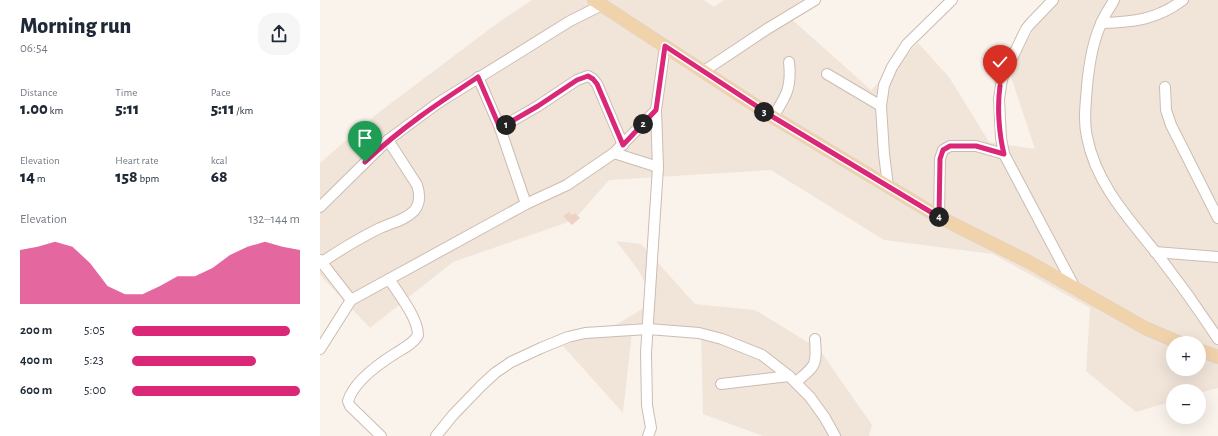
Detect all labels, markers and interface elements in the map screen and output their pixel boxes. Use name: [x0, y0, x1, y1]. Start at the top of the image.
button: share: [258, 13, 300, 55]
text: Morning run: [20, 15, 131, 37]
text: 06:54: [20, 42, 48, 55]
pin: [983, 45, 1017, 86]
icon: check: [989, 51, 1011, 73]
text: Distance: [20, 87, 57, 98]
text: Time: [115, 87, 137, 98]
text: Pace: [211, 87, 230, 98]
text: 1.00: [20, 100, 48, 117]
text: 5:11: [115, 100, 139, 117]
text: 5:11: [211, 100, 235, 117]
pin: 3: [754, 102, 774, 122]
text: km: [48, 105, 63, 116]
text: /km: [235, 105, 253, 116]
text: 3: [762, 106, 766, 117]
pin: 2: [633, 114, 653, 134]
pin: 1: [496, 115, 516, 135]
text: 2: [640, 118, 646, 129]
text: 1: [504, 119, 508, 130]
pin: [348, 121, 382, 162]
icon: arrive: [354, 127, 376, 149]
text: Elevation: [20, 155, 60, 166]
text: Heart rate: [115, 155, 159, 166]
text: kcal: [211, 155, 227, 166]
text: 14: [20, 168, 35, 185]
text: 158: [115, 168, 138, 185]
text: 68: [211, 168, 228, 185]
text: m: [35, 173, 46, 184]
text: bpm: [138, 173, 159, 184]
pin: 4: [929, 207, 949, 227]
text: 4: [936, 211, 942, 222]
text: Elevation: [20, 213, 67, 226]
text: 132–144 m: [249, 213, 300, 226]
text: 200 m: [20, 324, 52, 337]
text: 5:05: [84, 324, 105, 337]
map controls: [1166, 336, 1206, 424]
button: +: [1166, 336, 1206, 376]
text: 400 m: [20, 354, 53, 367]
text: 5:23: [84, 354, 104, 367]
text: 600 m: [20, 384, 52, 397]
text: 5:00: [84, 384, 106, 397]
button: −: [1166, 384, 1206, 424]

